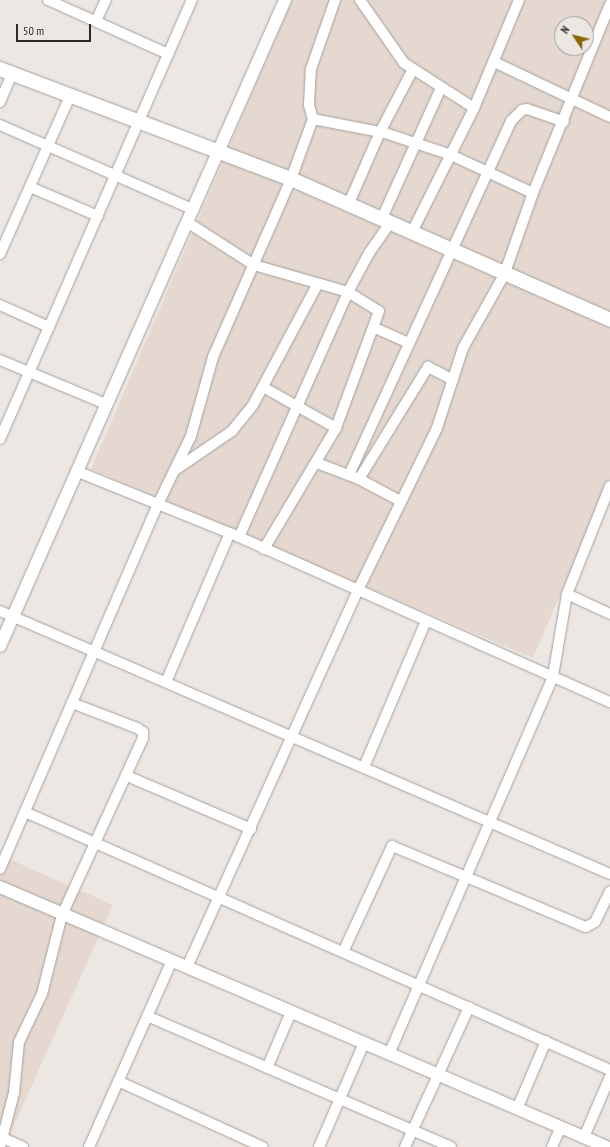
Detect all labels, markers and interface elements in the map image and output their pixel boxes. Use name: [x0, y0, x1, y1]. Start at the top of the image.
scale bar: [18, 16, 93, 42]
north arrow: [554, 16, 594, 56]
text: 50 m: [23, 23, 44, 38]
text: N: [558, 23, 572, 36]

